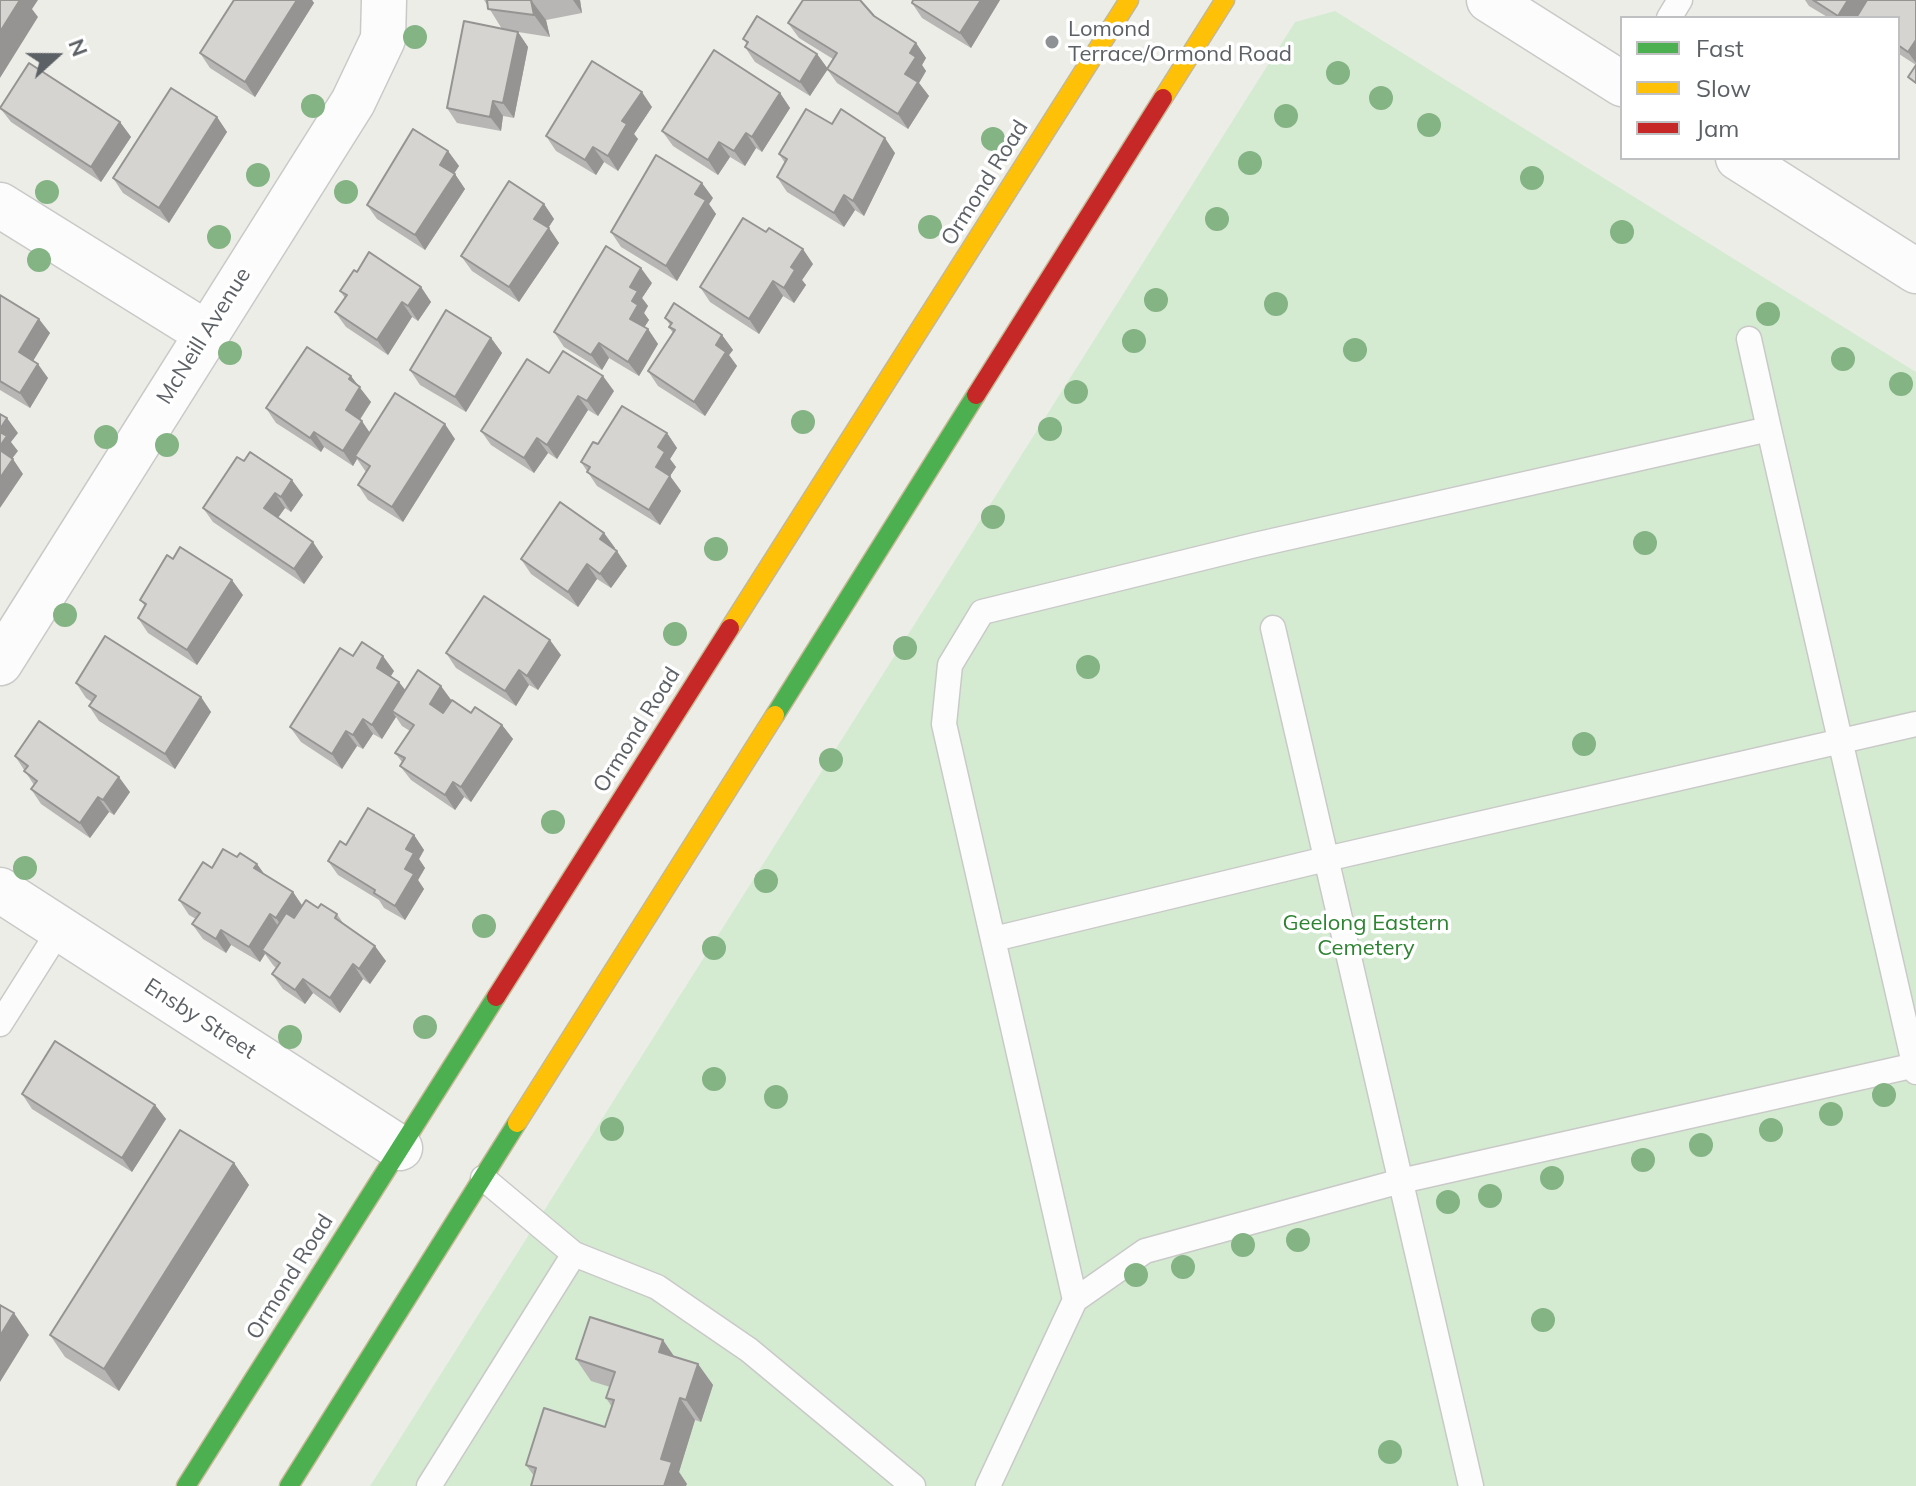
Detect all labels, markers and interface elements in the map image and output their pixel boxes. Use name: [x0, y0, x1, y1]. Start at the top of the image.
north arrow: [16, 16, 96, 96]
place label: Lomond Terrace/Ormond Road: [1068, 16, 1292, 68]
legend: [1620, 16, 1900, 160]
marker: Lomond Terrace/Ormond Road: [1043, 33, 1061, 51]
text: Fast: [1696, 33, 1744, 63]
text: N: [62, 35, 94, 60]
text: Slow: [1696, 73, 1751, 103]
text: Jam: [1696, 113, 1739, 143]
street label: Ormond Road: [936, 116, 1034, 250]
street label: McNeill Avenue: [151, 263, 257, 409]
street label: Ormond Road: [588, 663, 686, 797]
park label: Geelong Eastern Cemetery: [1283, 910, 1449, 962]
street label: Ensby Street: [139, 973, 261, 1065]
street label: Ormond Road: [241, 1210, 339, 1344]

